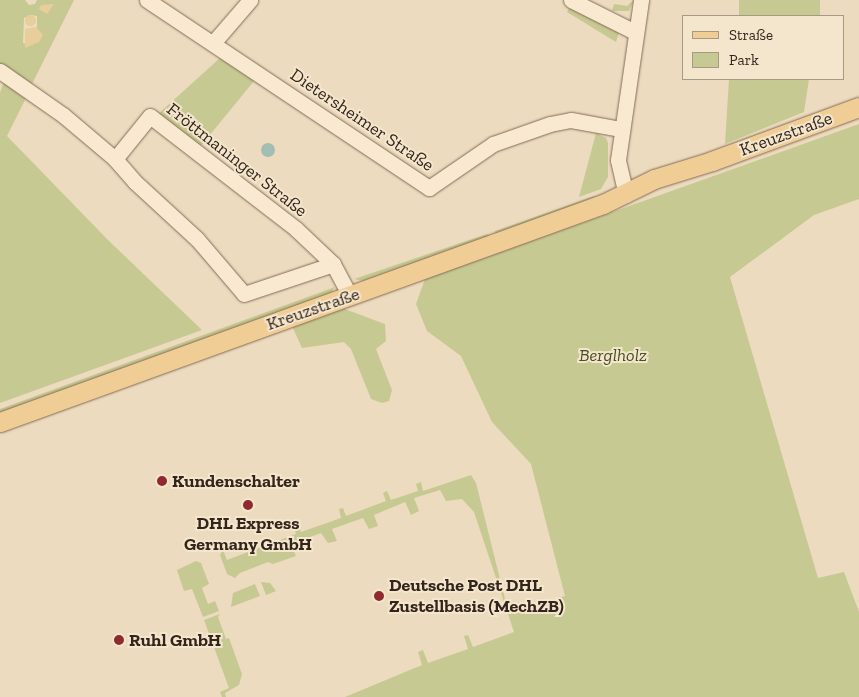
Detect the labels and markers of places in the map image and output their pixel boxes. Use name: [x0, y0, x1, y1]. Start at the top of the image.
place label: Kundenschalter: [172, 470, 300, 492]
marker: Kundenschalter: [156, 475, 168, 487]
marker: DHL Express Germany GmbH: [242, 499, 254, 511]
place label: DHL Express Germany GmbH: [184, 513, 312, 556]
place label: Deutsche Post DHL Zustellbasis (MechZB): [389, 575, 564, 618]
marker: Deutsche Post DHL Zustellbasis (MechZB): [373, 590, 385, 602]
place label: Ruhl GmbH: [129, 629, 221, 651]
marker: Ruhl GmbH: [113, 634, 125, 646]

